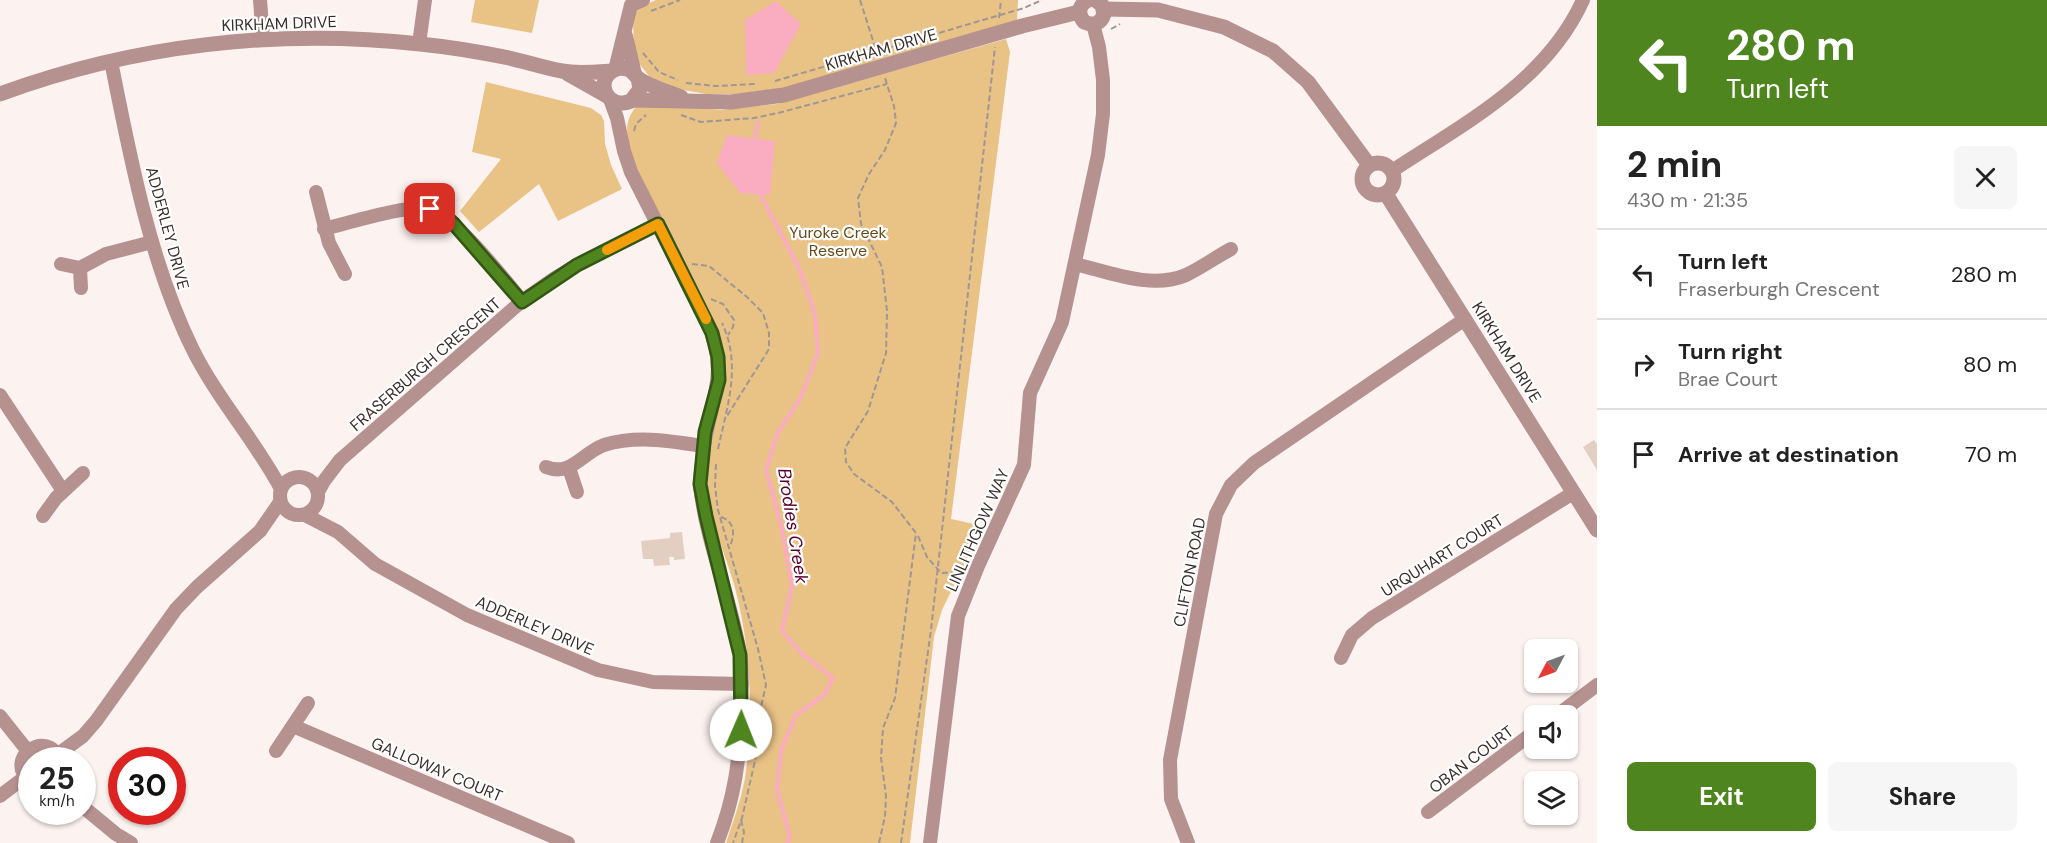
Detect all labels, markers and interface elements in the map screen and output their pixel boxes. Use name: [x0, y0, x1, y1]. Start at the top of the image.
street label: KIRKHAM DRIVE: [221, 11, 337, 36]
text: 280 m: [1726, 18, 1856, 73]
street label: KIRKHAM DRIVE: [823, 24, 939, 75]
icon: left: [1627, 24, 1705, 102]
text: Turn left: [1726, 71, 1829, 106]
text: 2 min: [1627, 141, 1722, 188]
button: close: [1954, 146, 2017, 209]
street label: ADDERLEY DRIVE: [141, 164, 194, 292]
pin: [404, 183, 455, 234]
text: 430 m · 21:35: [1627, 187, 1748, 213]
icon: arrive: [413, 192, 446, 225]
park label: Yuroke Creek Reserve: [789, 222, 887, 261]
text: Turn left: [1678, 247, 1768, 276]
icon: left: [1627, 258, 1660, 291]
text: 280 m: [1951, 260, 2017, 289]
text: Fraserburgh Crescent: [1678, 276, 1880, 302]
street label: FRASERBURGH CRESCENT: [346, 293, 505, 436]
street label: KIRKHAM DRIVE: [1467, 298, 1546, 407]
text: Turn right: [1678, 337, 1783, 366]
icon: right: [1627, 348, 1660, 381]
text: 80 m: [1963, 350, 2017, 379]
text: Brae Court: [1678, 366, 1778, 392]
icon: arrive: [1627, 438, 1660, 471]
text: Arrive at destination: [1678, 440, 1899, 469]
text: 70 m: [1965, 440, 2017, 469]
water label: Brodies Creek: [772, 466, 814, 586]
street label: LINLITHGOW WAY: [941, 466, 1014, 595]
street label: URQUHART COURT: [1377, 509, 1507, 601]
street label: CLIFTON ROAD: [1169, 516, 1210, 629]
street label: ADDERLEY DRIVE: [473, 591, 597, 660]
north arrow: [1524, 639, 1578, 693]
map controls: [1524, 639, 1578, 825]
position arrow: [709, 698, 773, 762]
button: sound: [1524, 705, 1578, 759]
street label: OBAN COURT: [1425, 721, 1518, 798]
street label: GALLOWAY COURT: [368, 732, 506, 807]
speed limit sign: 30: [108, 747, 186, 825]
text: 25: [39, 759, 75, 798]
button: Exit: [1627, 762, 1816, 831]
button: Share: [1828, 762, 2017, 831]
button: layers: [1524, 771, 1578, 825]
text: km/h: [39, 791, 75, 811]

